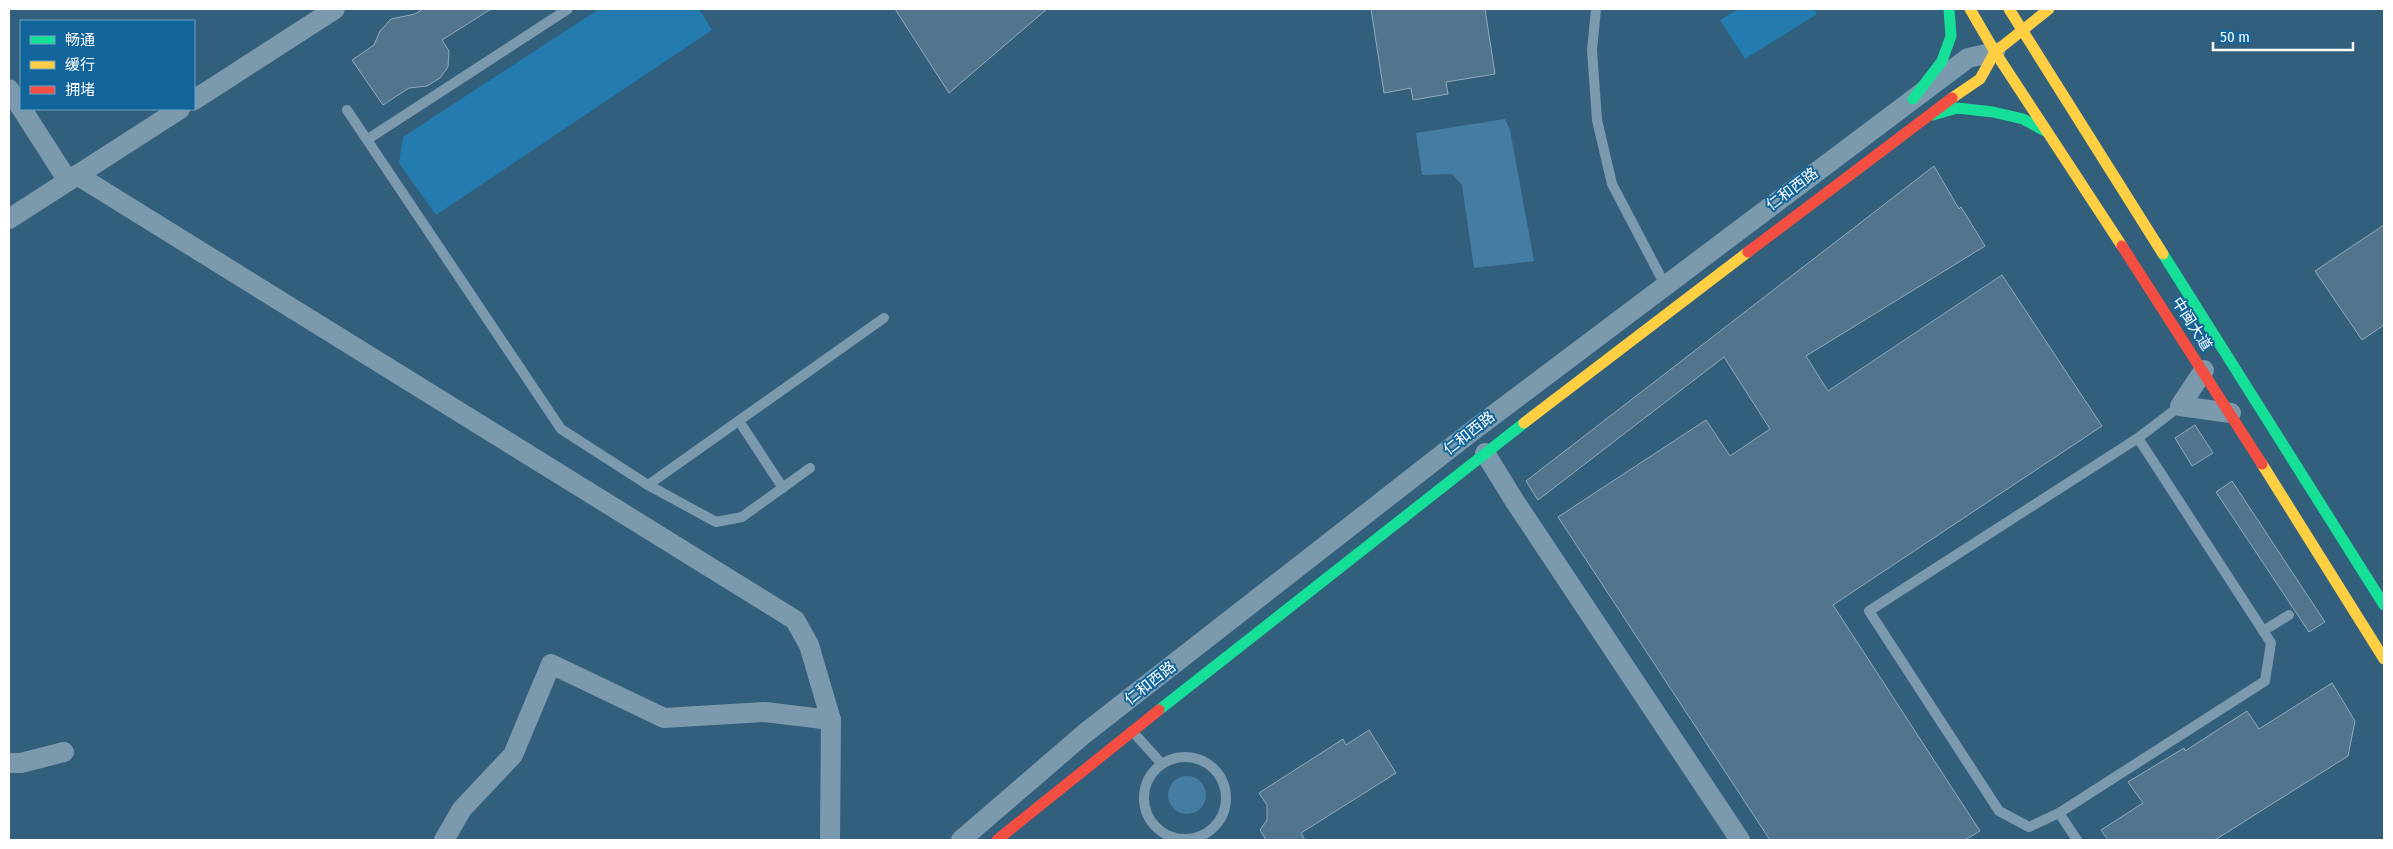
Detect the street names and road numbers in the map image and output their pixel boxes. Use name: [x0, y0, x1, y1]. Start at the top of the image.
street label: 仁和西路: [1763, 164, 1821, 214]
street label: 中闽大道: [2168, 294, 2216, 354]
street label: 仁和西路: [1440, 407, 1498, 459]
street label: 仁和西路: [1121, 657, 1179, 709]

